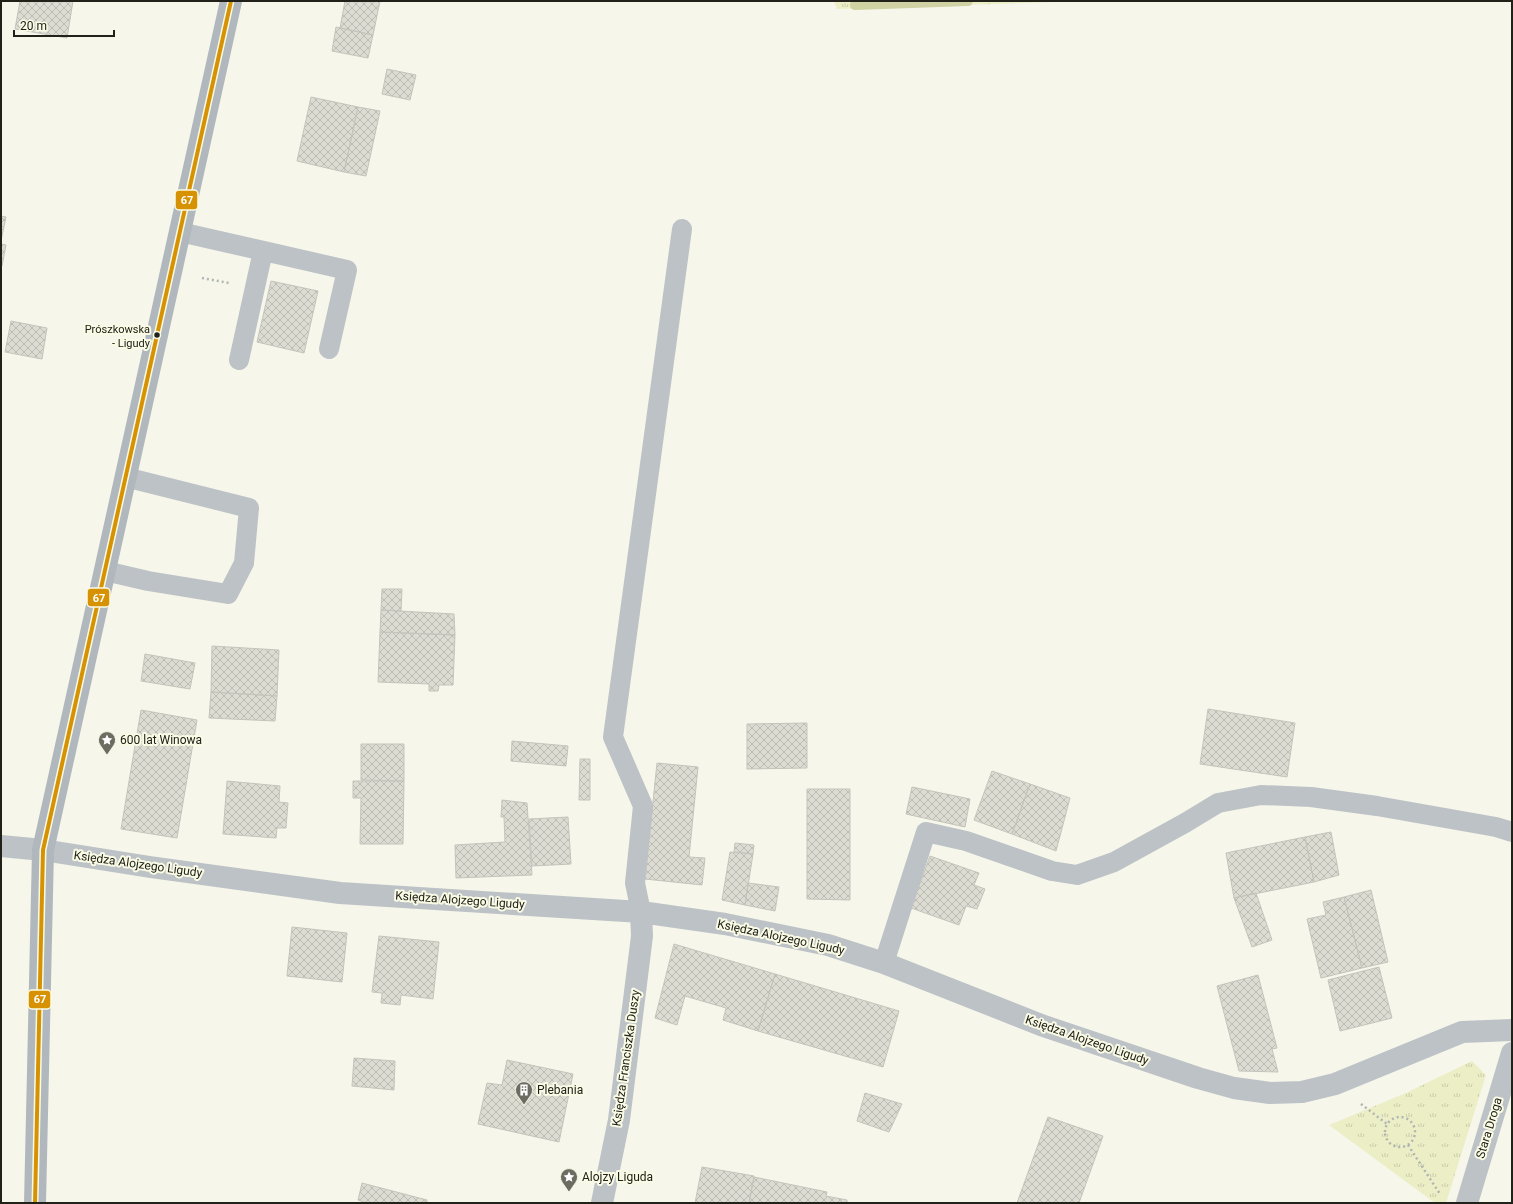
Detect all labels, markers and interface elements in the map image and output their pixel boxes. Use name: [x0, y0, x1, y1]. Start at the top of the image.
scale bar: [14, 12, 114, 38]
text: 20 m: [20, 19, 47, 33]
line badge: 67: [175, 190, 198, 210]
text: 67: [181, 194, 193, 207]
place label: Prószkowska - Ligudy: [85, 323, 151, 350]
marker: Prószkowska - Ligudy: [152, 330, 162, 340]
line badge: 67: [87, 588, 110, 607]
text: 67: [93, 592, 105, 605]
place icon: 600 lat Winowa: [97, 730, 117, 755]
place label: 600 lat Winowa: [120, 733, 202, 747]
street label: Księdza Alojzego Ligudy: [73, 848, 203, 880]
street label: Księdza Alojzego Ligudy: [395, 888, 525, 912]
street label: Księdza Alojzego Ligudy: [716, 917, 846, 957]
street label: Księdza Franciszka Duszy: [609, 988, 643, 1127]
line badge: 67: [28, 990, 51, 1009]
text: 67: [34, 993, 46, 1006]
street label: Księdza Alojzego Ligudy: [1023, 1012, 1151, 1068]
building icon: Plebania: [514, 1080, 534, 1105]
place label: Plebania: [537, 1083, 583, 1097]
street label: Stara Droga: [1473, 1096, 1505, 1160]
place icon: Alojzy Liguda: [559, 1167, 579, 1192]
place label: Alojzy Liguda: [582, 1170, 653, 1184]

